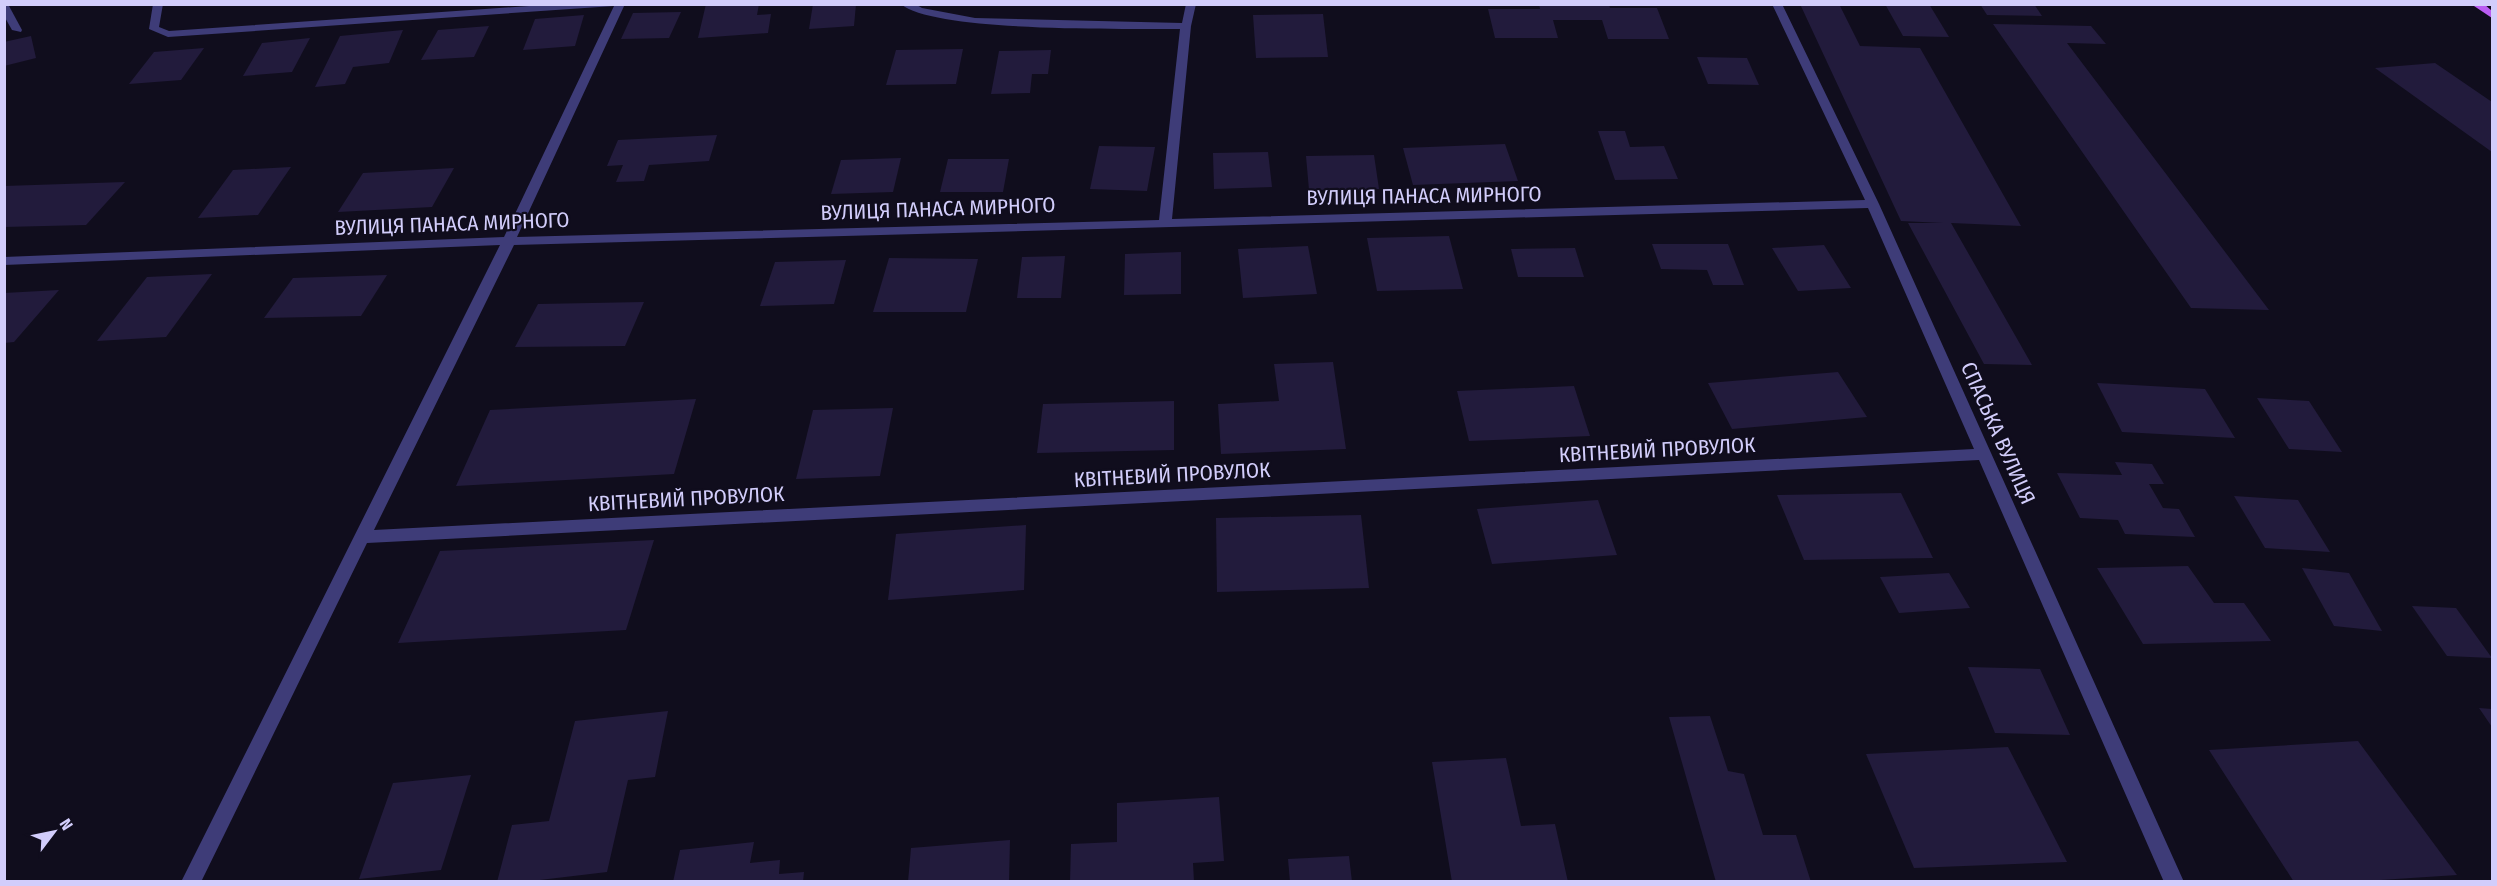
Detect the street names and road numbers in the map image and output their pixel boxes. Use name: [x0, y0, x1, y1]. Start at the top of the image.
street label: ВУЛИЦЯ ПАНАСА МИРНОГО: [1306, 181, 1542, 211]
street label: ВУЛИЦЯ ПАНАСА МИРНОГО: [820, 192, 1056, 226]
street label: ВУЛИЦЯ ПАНАСА МИРНОГО: [334, 207, 570, 241]
street label: СПАСЬКА ВУЛИЦЯ: [1955, 358, 2041, 508]
street label: КВІТНЕВИЙ ПРОВУЛОК: [1558, 432, 1757, 468]
street label: КВІТНЕВИЙ ПРОВУЛОК: [1073, 457, 1272, 493]
street label: КВІТНЕВИЙ ПРОВУЛОК: [587, 481, 786, 517]

